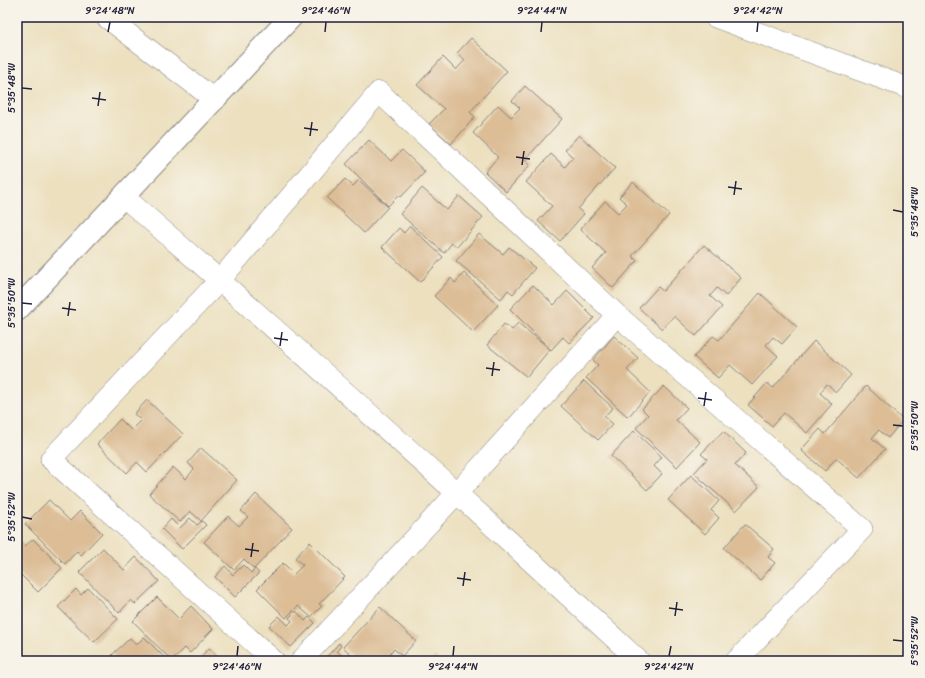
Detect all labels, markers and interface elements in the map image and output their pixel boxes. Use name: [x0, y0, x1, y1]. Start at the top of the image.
text: 9°24'48"N: [85, 2, 135, 20]
text: 9°24'46"N: [301, 2, 351, 20]
text: 9°24'44"N: [517, 2, 567, 20]
text: 9°24'42"N: [733, 2, 783, 20]
text: 5°35'48"W: [3, 63, 21, 113]
text: 5°35'48"W: [906, 187, 924, 237]
text: 5°35'50"W: [3, 278, 21, 328]
text: 5°35'50"W: [906, 401, 924, 451]
text: 5°35'52"W: [3, 492, 21, 542]
text: 5°35'52"W: [906, 616, 924, 666]
text: 9°24'46"N: [212, 658, 262, 676]
text: 9°24'44"N: [428, 658, 478, 676]
text: 9°24'42"N: [644, 658, 694, 676]

